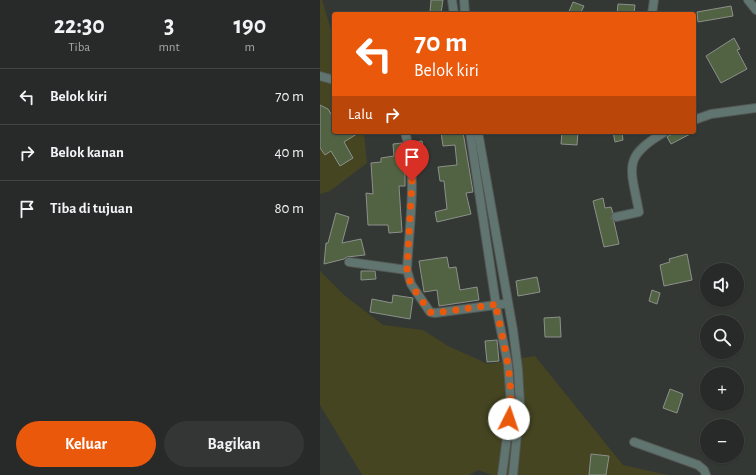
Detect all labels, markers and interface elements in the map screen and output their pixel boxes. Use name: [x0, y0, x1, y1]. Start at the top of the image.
text: 22:30: [54, 14, 105, 38]
text: 3: [164, 14, 174, 38]
text: 190: [233, 14, 266, 38]
icon: left: [348, 28, 400, 80]
text: 70 m: [414, 29, 468, 57]
text: Tiba: [68, 41, 90, 54]
text: mnt: [159, 41, 180, 54]
text: m: [245, 41, 255, 54]
text: Belok kiri: [414, 62, 479, 80]
icon: left: [16, 86, 38, 108]
text: Belok kiri: [50, 89, 107, 104]
text: 70 m: [275, 89, 304, 104]
icon: right: [381, 104, 403, 126]
text: Lalu: [348, 107, 373, 122]
pin: [395, 140, 429, 181]
icon: right: [16, 142, 38, 164]
text: Belok kanan: [50, 145, 124, 160]
text: 40 m: [274, 145, 304, 160]
icon: arrive: [401, 146, 423, 168]
icon: arrive: [16, 198, 38, 220]
text: Tiba di tujuan: [50, 201, 133, 216]
text: 80 m: [274, 201, 304, 216]
map controls: [700, 263, 744, 463]
button: sound: [700, 263, 744, 307]
button: search: [700, 315, 744, 359]
button: +: [700, 367, 744, 411]
position arrow: [488, 398, 530, 440]
button: −: [700, 419, 744, 463]
button: Keluar: [16, 421, 156, 467]
button: Bagikan: [164, 421, 304, 467]

